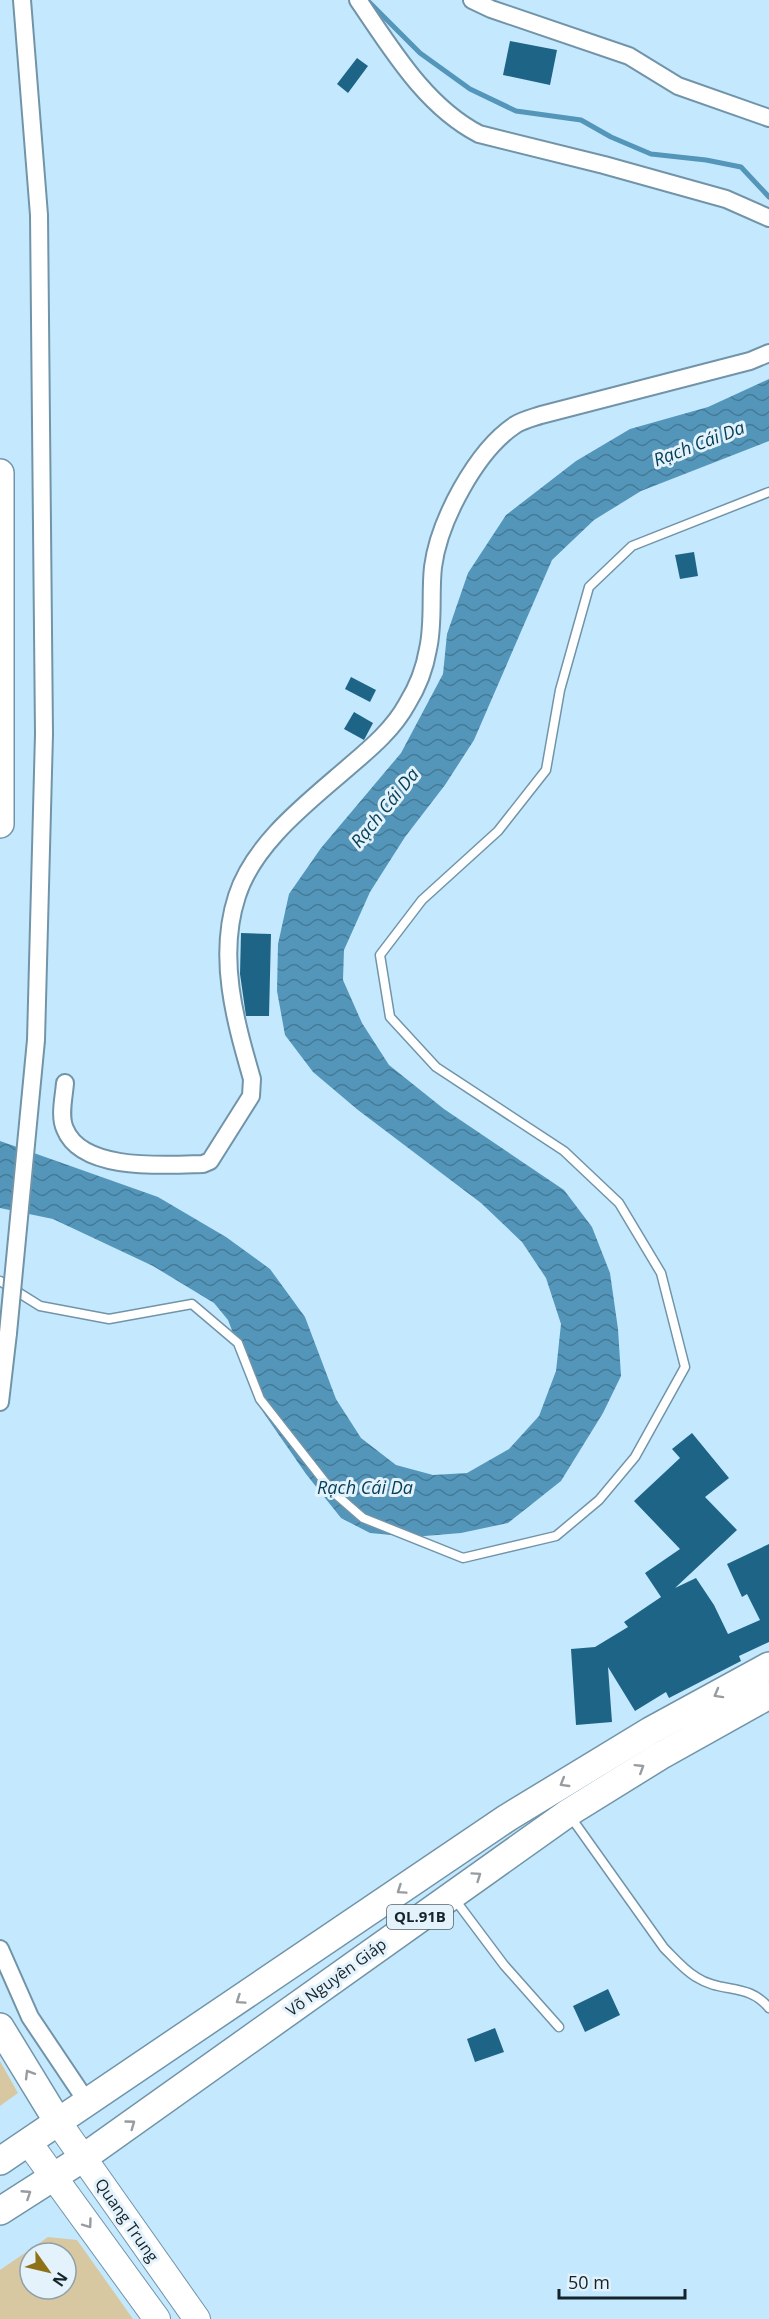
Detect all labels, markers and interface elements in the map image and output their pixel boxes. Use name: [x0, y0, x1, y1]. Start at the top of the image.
water label: Rạch Cái Da: [650, 415, 748, 471]
water label: Rạch Cái Da: [345, 763, 424, 852]
water label: Rạch Cái Da: [317, 1475, 413, 1499]
one-way arrow: [713, 1687, 724, 1698]
one-way arrow: [634, 1764, 644, 1776]
one-way arrow: [560, 1776, 570, 1788]
one-way arrow: [471, 1872, 482, 1883]
one-way arrow: [397, 1883, 408, 1894]
road number: QL.91B: [387, 1905, 453, 1929]
street label: Võ Nguyên Giáp: [281, 1933, 391, 2021]
one-way arrow: [235, 1993, 246, 2004]
one-way arrow: [25, 2070, 36, 2081]
one-way arrow: [124, 2120, 135, 2131]
street label: Quang Trung: [90, 2174, 164, 2266]
one-way arrow: [20, 2190, 31, 2201]
one-way arrow: [80, 2217, 91, 2228]
north arrow: [18, 2241, 78, 2301]
scale bar: [559, 2262, 685, 2300]
text: N: [48, 2268, 73, 2291]
text: 50 m: [568, 2270, 610, 2294]

